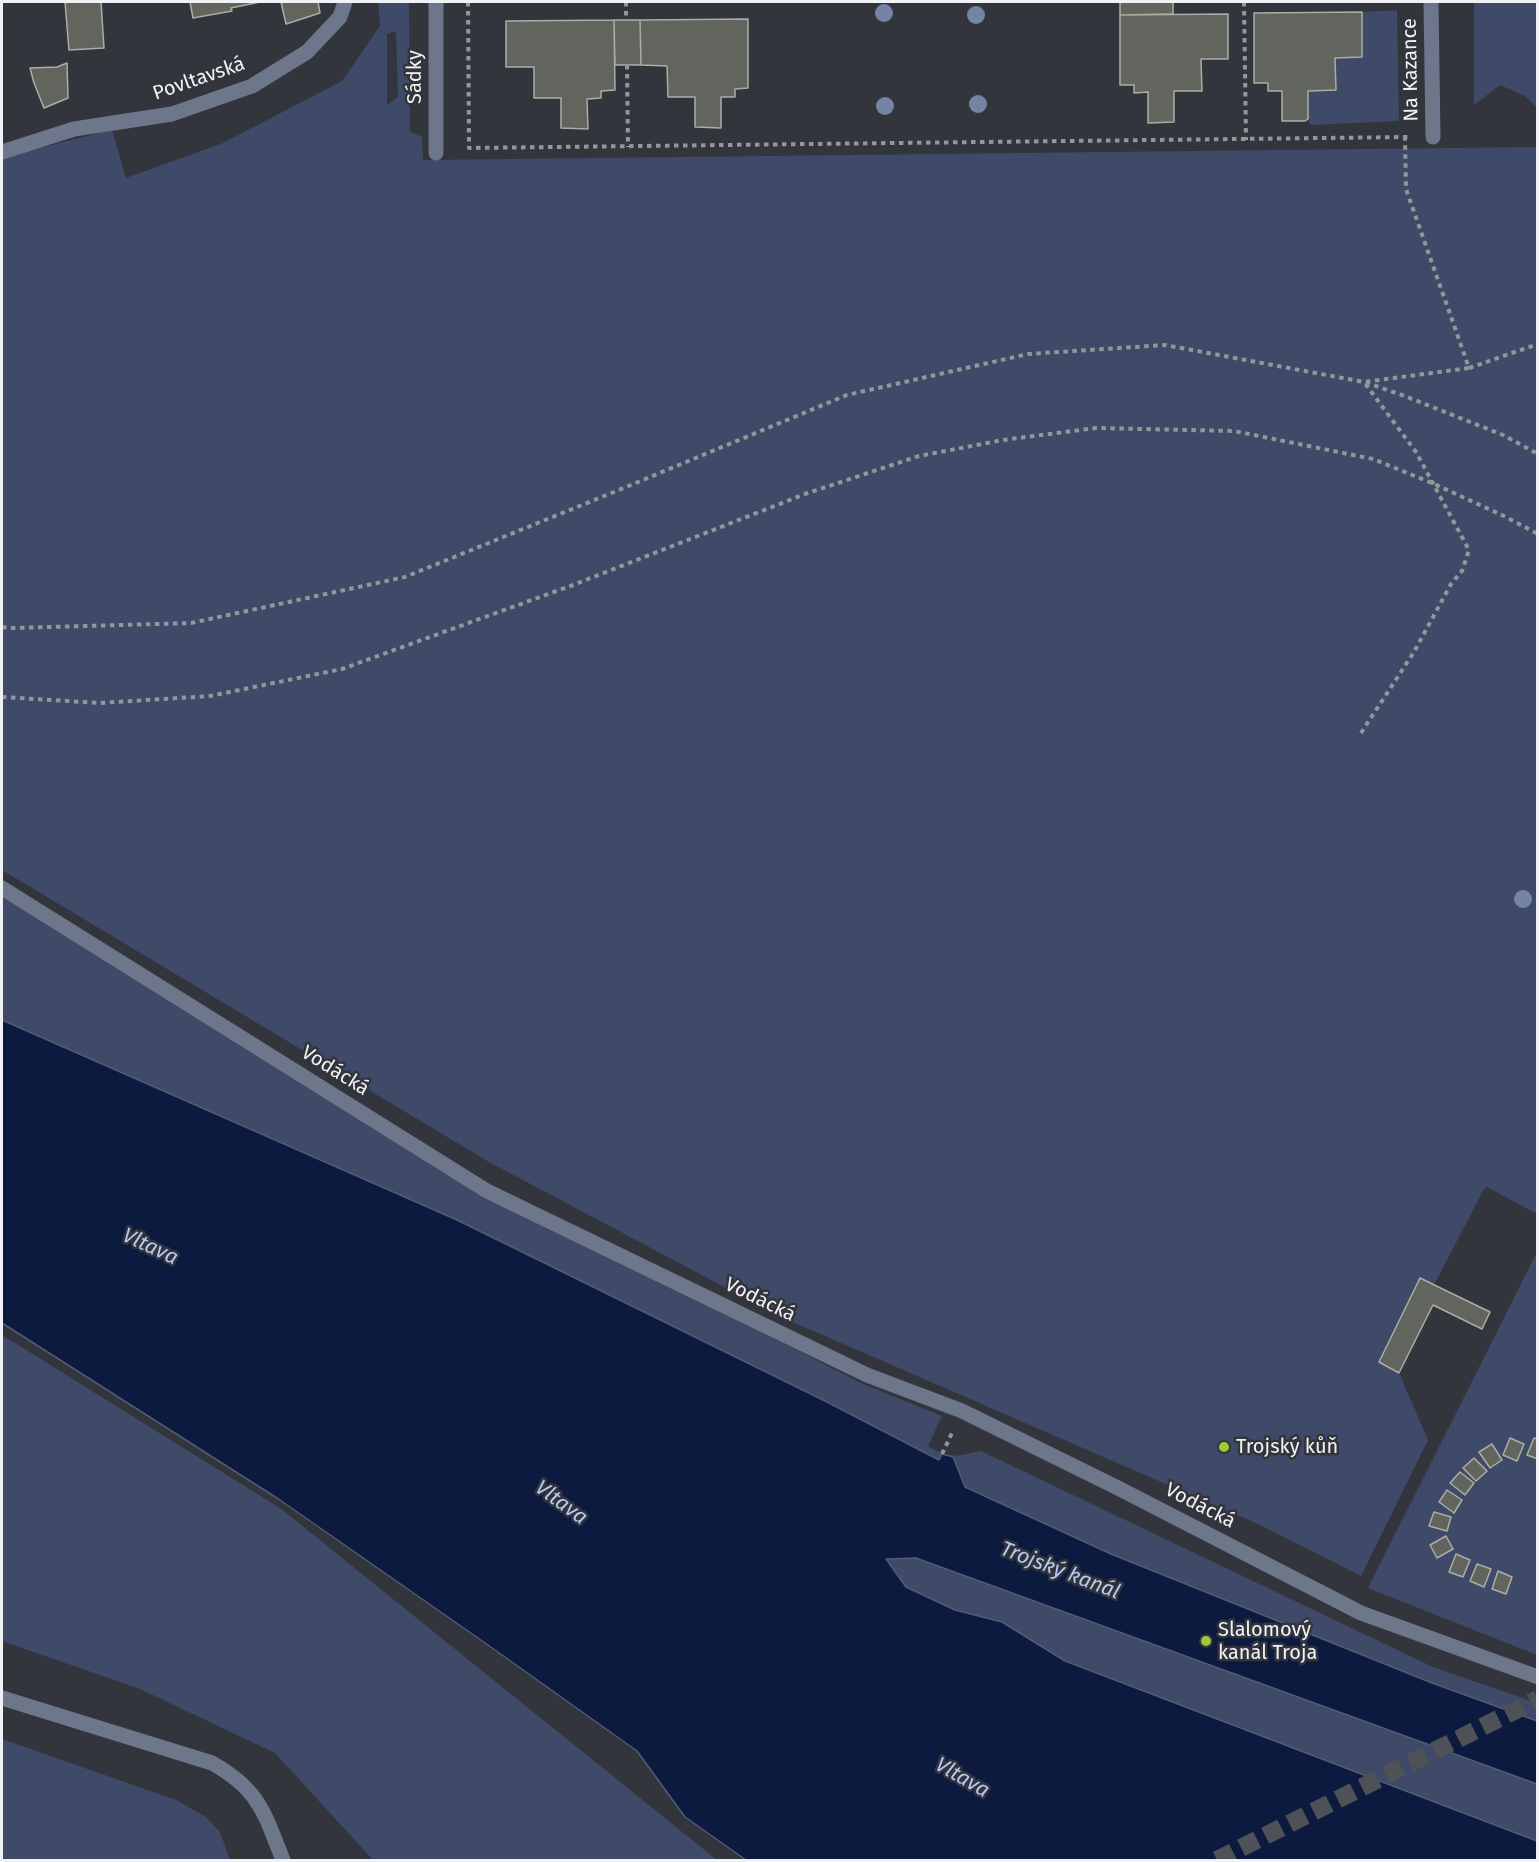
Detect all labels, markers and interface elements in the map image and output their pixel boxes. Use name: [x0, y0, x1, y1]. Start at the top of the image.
street label: Na Kazance: [1398, 18, 1424, 122]
street label: Sádky: [403, 50, 427, 104]
street label: Povltavská: [150, 52, 248, 106]
street label: Vodácká: [297, 1041, 373, 1101]
water label: Vltava: [118, 1223, 182, 1271]
street label: Vodácká: [721, 1273, 799, 1327]
place label: Trojský kůň: [1236, 1435, 1338, 1459]
marker: Trojský kůň: [1217, 1440, 1231, 1454]
water label: Vltava: [530, 1476, 592, 1530]
street label: Vodácká: [1161, 1478, 1239, 1534]
water label: Trojský kanál: [997, 1537, 1123, 1605]
place label: Slalomový kanál Troja: [1218, 1618, 1317, 1665]
marker: Slalomový kanál Troja: [1199, 1634, 1213, 1648]
water label: Vltava: [930, 1752, 994, 1804]

